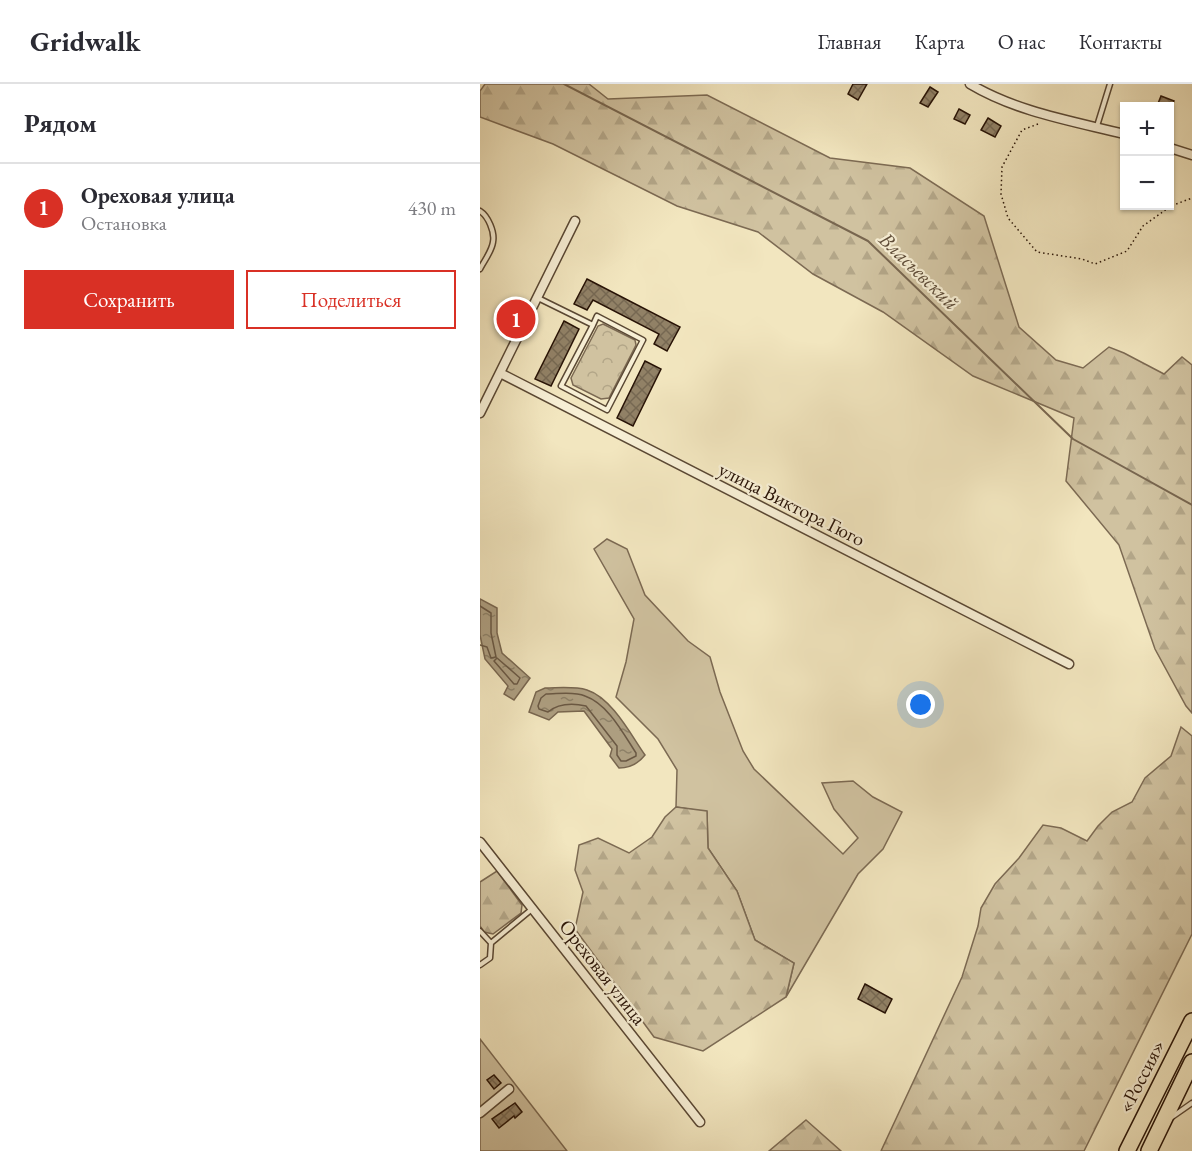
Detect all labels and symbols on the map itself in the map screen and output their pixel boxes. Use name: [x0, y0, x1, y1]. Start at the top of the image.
water label: Власьевский: [873, 225, 965, 316]
pin: 1: [496, 296, 536, 342]
street label: улица Виктора Гюго: [714, 456, 870, 552]
your location: [906, 690, 935, 719]
street label: Ореховая улица: [554, 914, 652, 1030]
street label: «Россия»: [1112, 1035, 1170, 1117]

